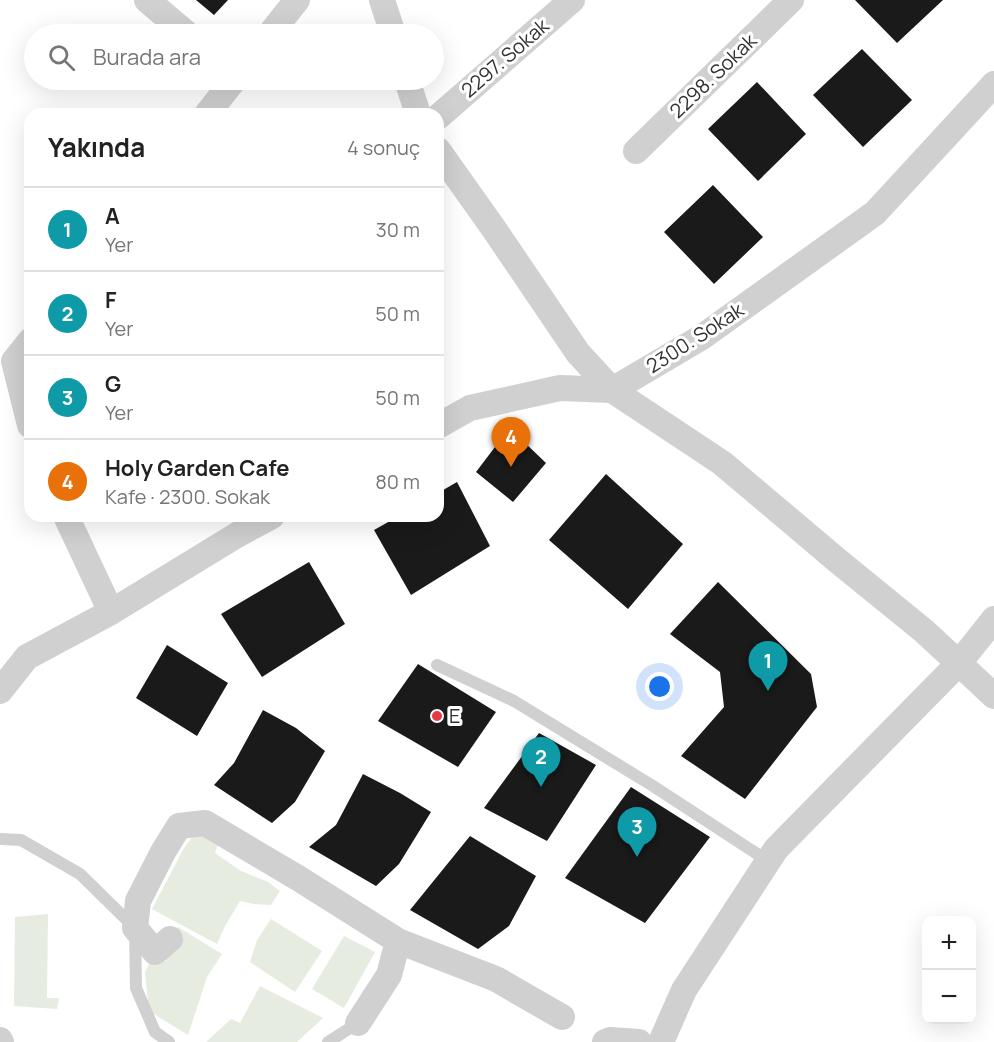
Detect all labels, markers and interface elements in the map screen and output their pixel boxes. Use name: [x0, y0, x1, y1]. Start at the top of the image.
street label: 2297. Sokak: [455, 11, 555, 103]
search box: [24, 24, 444, 90]
street label: 2298. Sokak: [663, 27, 763, 124]
icon: search: [45, 41, 78, 74]
text: Burada ara: [93, 42, 201, 72]
text: Yakında: [48, 129, 145, 165]
text: 4 sonuç: [347, 134, 420, 161]
text: A: [105, 201, 120, 231]
text: 1: [63, 216, 72, 243]
text: 30 m: [376, 216, 420, 243]
text: Yer: [105, 231, 133, 258]
text: F: [105, 285, 117, 315]
street label: 2300. Sokak: [641, 295, 750, 379]
text: 2: [62, 300, 73, 327]
text: 50 m: [375, 300, 420, 327]
text: Yer: [105, 315, 133, 342]
text: G: [105, 369, 121, 399]
text: 3: [62, 384, 73, 411]
text: 50 m: [375, 384, 420, 411]
text: Yer: [105, 399, 133, 426]
pin: 4: [492, 418, 530, 467]
text: Holy Garden Cafe: [105, 453, 289, 483]
text: 4: [61, 468, 74, 495]
text: 80 m: [375, 468, 420, 495]
text: Kafe · 2300. Sokak: [105, 483, 270, 510]
pin: 1: [748, 642, 788, 691]
your location: [645, 672, 674, 701]
place label: E: [449, 702, 460, 729]
marker: E: [430, 709, 444, 723]
pin: 2: [522, 738, 560, 787]
pin: 3: [618, 808, 656, 857]
map controls: [922, 916, 976, 1024]
button: +: [922, 916, 976, 970]
button: −: [922, 970, 976, 1024]

